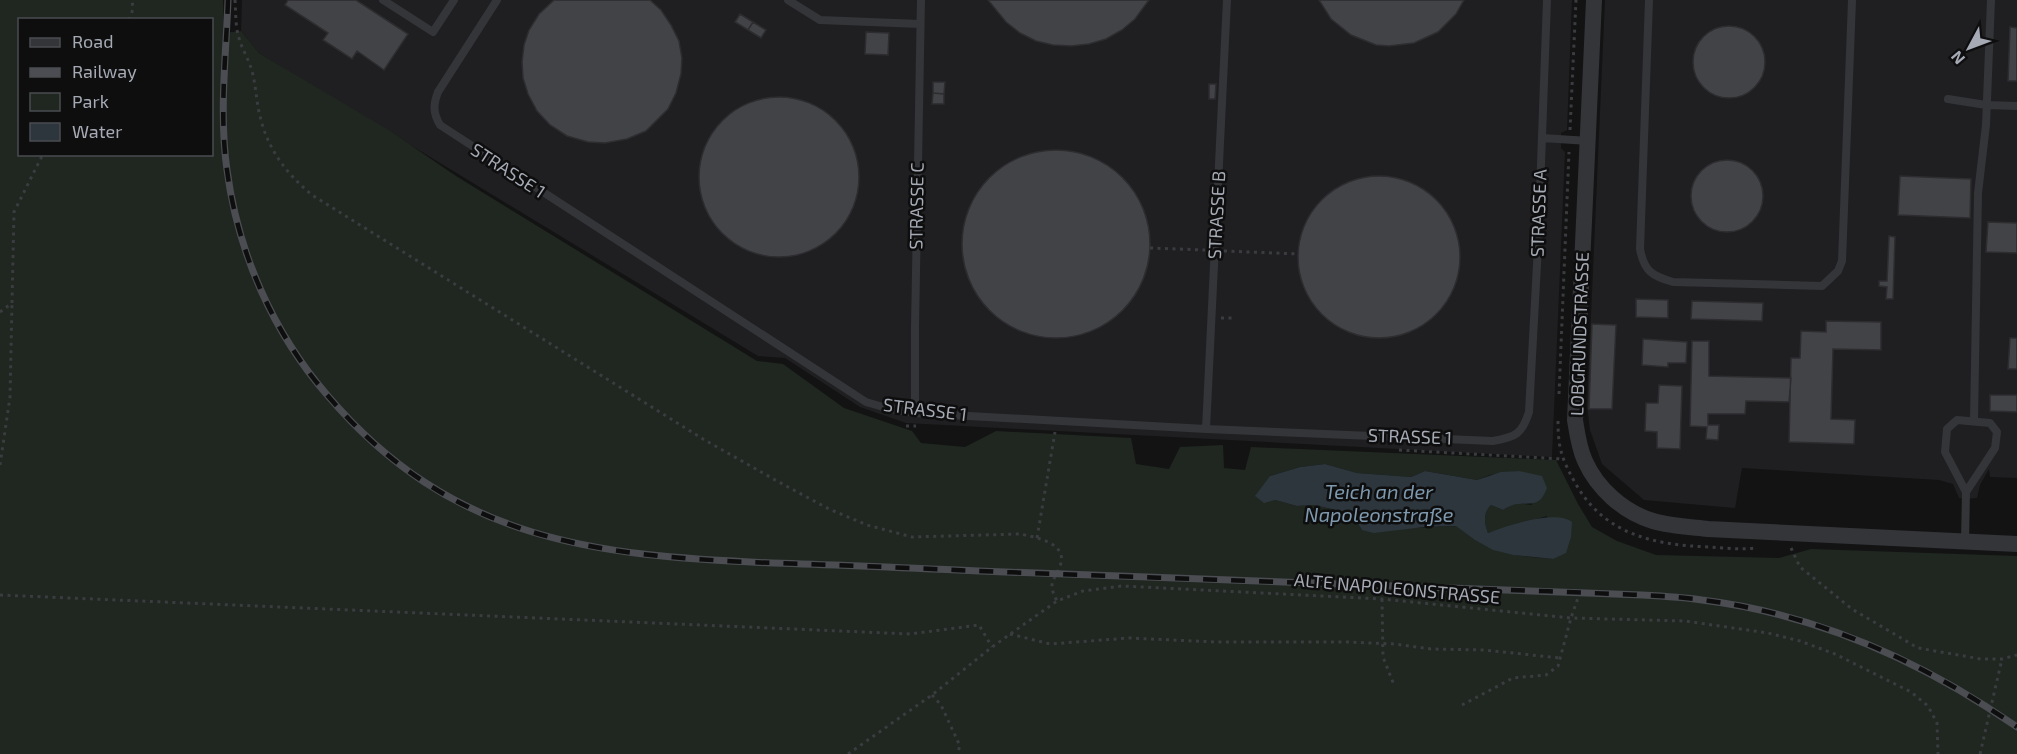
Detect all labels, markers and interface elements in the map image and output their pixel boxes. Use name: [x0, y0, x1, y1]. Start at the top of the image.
legend: [18, 18, 213, 156]
north arrow: [1939, 18, 1999, 78]
text: Road: [72, 30, 113, 52]
text: N: [1946, 48, 1968, 69]
text: Railway: [72, 60, 137, 82]
text: Park: [72, 90, 109, 112]
text: Water: [72, 120, 122, 142]
street label: STRASSE 1: [467, 138, 550, 202]
street label: STRASSE C: [904, 162, 928, 250]
street label: STRASSE A: [1525, 168, 1551, 257]
street label: STRASSE B: [1203, 170, 1229, 260]
street label: LOBGRUNDSTRASSE: [1565, 251, 1593, 416]
street label: STRASSE 1: [882, 393, 968, 425]
street label: STRASSE 1: [1368, 424, 1453, 448]
water label: Teich an der Napoleonstraße: [1305, 479, 1454, 526]
street label: ALTE NAPOLEONSTRASSE: [1293, 568, 1501, 608]

